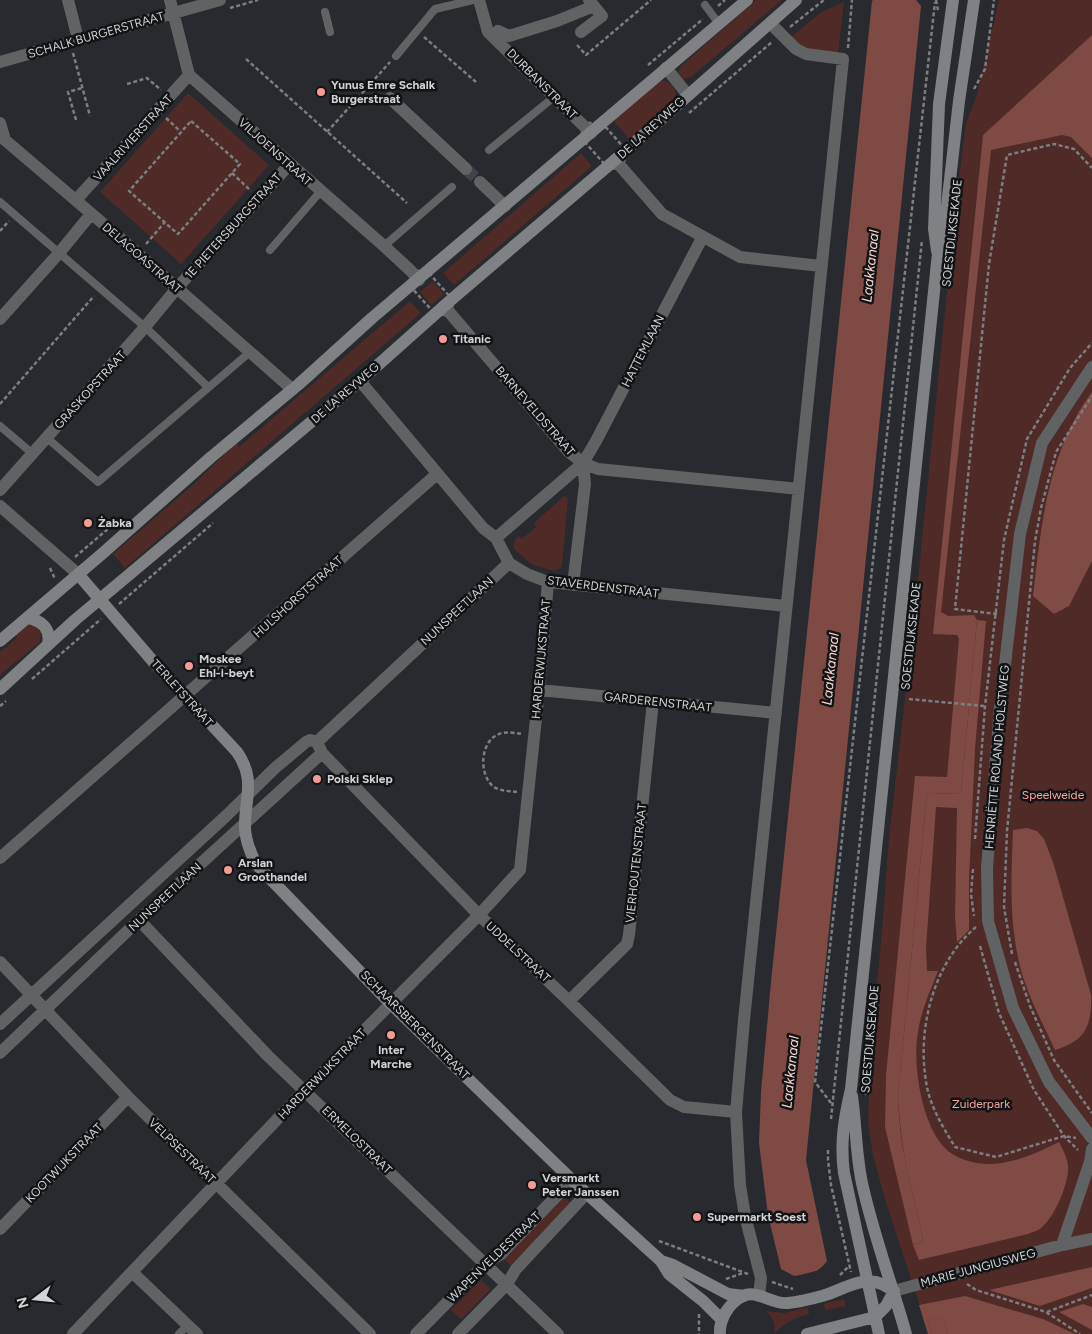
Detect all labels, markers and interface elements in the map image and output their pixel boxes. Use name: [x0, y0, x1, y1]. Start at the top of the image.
street label: SCHALK BURGERSTRAAT: [26, 9, 166, 61]
street label: DURBANSTRAAT: [504, 46, 580, 122]
place label: Yunus Emre Schalk Burgerstraat: [331, 78, 436, 106]
marker: Yunus Emre Schalk Burgerstraat: [315, 86, 327, 98]
street label: VAALRIVIERSTRAAT: [90, 92, 176, 184]
street label: DE LA REYWEG: [615, 94, 687, 162]
street label: VILJOENSTRAAT: [235, 115, 315, 189]
street label: 1E PIETERSBURGSTRAAT: [182, 170, 284, 282]
street label: SOESTDIJKSEKADE: [939, 179, 965, 287]
street label: DELAGOASTRAAT: [100, 220, 185, 296]
water label: Laakkanaal: [858, 228, 883, 303]
street label: HATTEMLAAN: [619, 313, 667, 389]
place label: Titanic: [453, 332, 491, 346]
marker: Titanic: [437, 333, 449, 345]
street label: GRASKOPSTRAAT: [51, 348, 129, 432]
street label: DE LA REYWEG: [308, 360, 382, 426]
street label: BARNEVELDSTRAAT: [492, 364, 578, 459]
place label: Żabka: [98, 516, 132, 530]
marker: Żabka: [82, 517, 94, 529]
street label: HULSHORSTSTRAAT: [251, 553, 346, 641]
street label: STAVERDENSTRAAT: [546, 573, 660, 601]
street label: NUNSPEETLAAN: [418, 574, 496, 648]
street label: SOESTDIJKSEKADE: [898, 582, 924, 690]
street label: HARDERWIJKSTRAAT: [529, 598, 553, 719]
water label: Laakkanaal: [818, 631, 843, 706]
place label: Moskee Ehl-i-beyt: [199, 652, 254, 680]
street label: TERLETSTRAAT: [148, 657, 216, 730]
marker: Moskee Ehl-i-beyt: [183, 660, 195, 672]
street label: HENRIËTTE ROLAND HOLSTWEG: [982, 664, 1012, 850]
street label: GARDERENSTRAAT: [603, 689, 713, 715]
place label: Polski Sklep: [327, 772, 393, 786]
marker: Polski Sklep: [311, 773, 323, 785]
park label: Speelweide: [1022, 788, 1085, 802]
street label: VIERHOUTENSTRAAT: [623, 802, 649, 923]
place label: Arslan Groothandel: [238, 856, 307, 884]
street label: NUNSPEETLAAN: [126, 860, 204, 934]
marker: Arslan Groothandel: [222, 864, 234, 876]
street label: UDDELSTRAAT: [483, 919, 553, 986]
street label: SCHAARSBERGENSTRAAT: [358, 968, 472, 1082]
street label: SOESTDIJKSEKADE: [858, 985, 882, 1093]
street label: HARDERWIJKSTRAAT: [275, 1026, 369, 1122]
marker: Inter Marche: [385, 1029, 397, 1041]
water label: Laakkanaal: [778, 1034, 803, 1109]
place label: Inter Marche: [370, 1043, 412, 1071]
park label: Zuiderpark: [952, 1097, 1010, 1111]
street label: ERMELOSTRAAT: [319, 1103, 395, 1177]
street label: VELPSESTRAAT: [146, 1116, 219, 1187]
street label: KOOTWIJKSTRAAT: [23, 1120, 106, 1206]
place label: Versmarkt Peter Janssen: [542, 1171, 619, 1199]
marker: Versmarkt Peter Janssen: [526, 1179, 538, 1191]
street label: WAPENVELDESTRAAT: [445, 1209, 544, 1305]
place label: Supermarkt Soest: [707, 1210, 807, 1224]
marker: Supermarkt Soest: [691, 1211, 703, 1223]
street label: MARIE JUNGIUSWEG: [919, 1246, 1037, 1290]
north arrow: [10, 1274, 60, 1324]
text: N: [13, 1295, 33, 1310]

